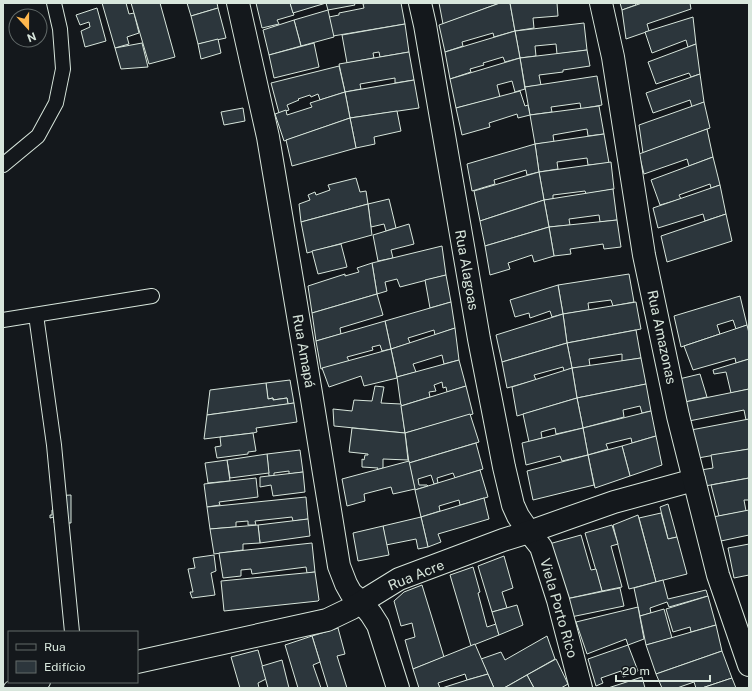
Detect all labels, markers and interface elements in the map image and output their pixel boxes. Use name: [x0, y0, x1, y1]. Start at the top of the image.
north arrow: [8, 8, 48, 48]
text: N: [25, 30, 38, 44]
street label: Rua Alagoas: [452, 228, 482, 312]
street label: Rua Amazonas: [644, 288, 680, 386]
street label: Rua Amapá: [290, 313, 318, 389]
street label: Rua Acre: [386, 556, 446, 594]
street label: Viela Porto Rico: [537, 556, 581, 660]
legend: [8, 631, 138, 683]
text: Rua: [44, 640, 66, 654]
scale bar: [616, 657, 710, 683]
text: Edifício: [44, 660, 86, 674]
text: 20 m: [622, 664, 650, 678]

